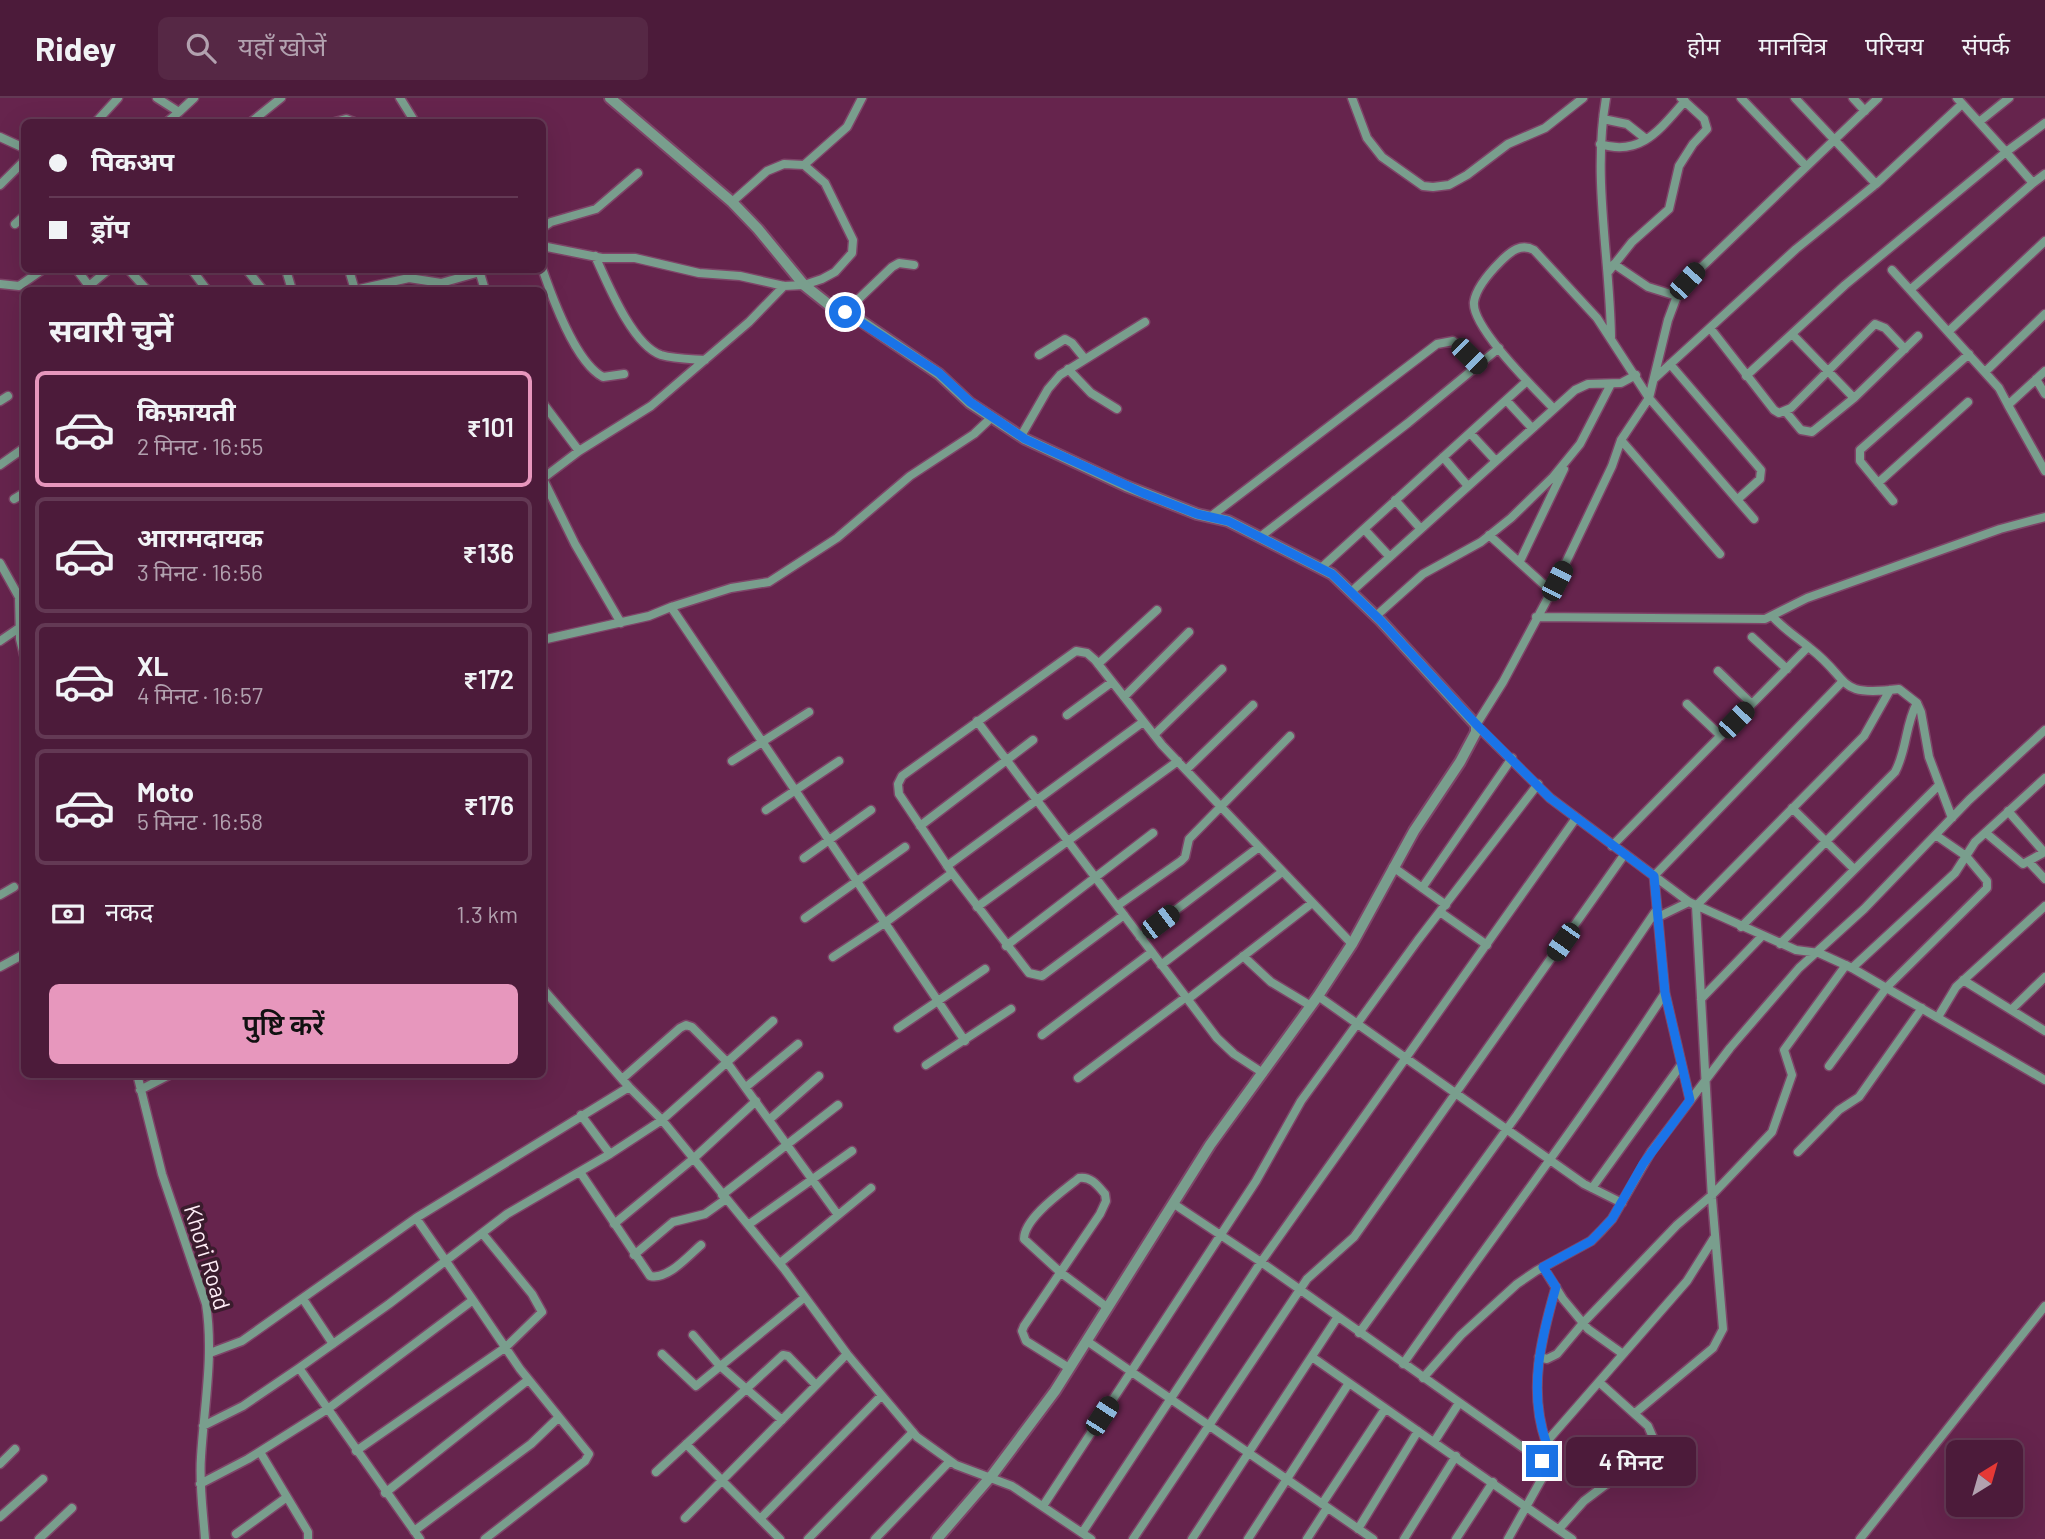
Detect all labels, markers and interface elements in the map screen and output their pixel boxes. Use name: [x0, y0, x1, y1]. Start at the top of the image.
search box: [158, 17, 648, 80]
text: Ridey: [35, 28, 116, 68]
icon: search: [182, 29, 220, 67]
text: यहाँ खोजें: [238, 30, 326, 61]
text: होम: [1687, 31, 1720, 60]
text: मानचित्र: [1758, 31, 1827, 60]
text: परिचय: [1865, 31, 1924, 60]
text: संपर्क: [1962, 31, 2010, 60]
text: पिकअप: [91, 145, 174, 176]
text: ड्रॉप: [91, 212, 129, 243]
car: [1666, 258, 1709, 304]
route start: [829, 296, 861, 328]
text: सवारी चुनें: [49, 310, 173, 348]
car: [1447, 334, 1492, 378]
text: किफ़ायती: [137, 395, 236, 426]
icon: car: [53, 398, 116, 461]
text: ₹101: [467, 411, 514, 442]
text: 2 मिनट · 16:55: [137, 432, 263, 460]
text: आरामदायक: [137, 521, 263, 552]
icon: car: [53, 524, 116, 587]
text: ₹136: [463, 537, 514, 568]
text: 3 मिनट · 16:56: [137, 558, 263, 586]
car: [1539, 558, 1576, 604]
icon: car: [53, 650, 116, 713]
text: XL: [137, 650, 168, 681]
text: ₹172: [463, 663, 514, 694]
text: 4 मिनट · 16:57: [137, 681, 263, 709]
car: [1714, 698, 1759, 742]
icon: car: [53, 776, 116, 839]
text: Moto: [137, 776, 194, 807]
text: ₹176: [464, 789, 514, 820]
text: 5 मिनट · 16:58: [137, 807, 263, 835]
icon: cash: [49, 895, 87, 933]
text: नकद: [105, 895, 153, 926]
text: 1.3 km: [457, 900, 518, 928]
car: [1137, 901, 1184, 943]
car: [1543, 919, 1584, 965]
button: पुष्टि करें: [49, 984, 518, 1064]
street label: Khori Road: [179, 1201, 237, 1313]
car: [1082, 1393, 1123, 1439]
callout: 4 मिनट: [1566, 1436, 1696, 1486]
north arrow: [1946, 1440, 2023, 1517]
map controls: [1946, 1440, 2023, 1517]
route end: [1526, 1445, 1558, 1477]
text: 4 मिनट: [1599, 1447, 1663, 1475]

